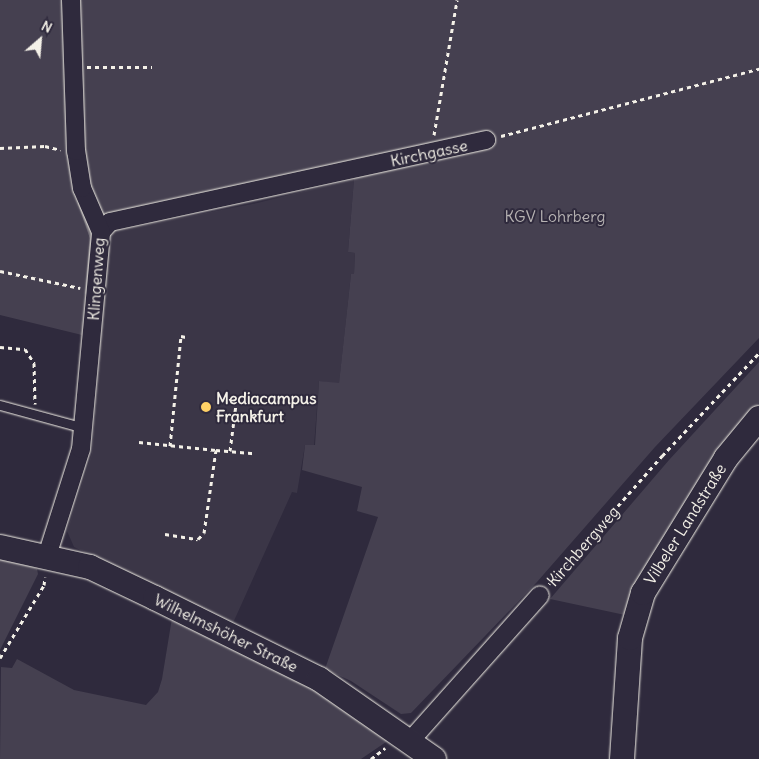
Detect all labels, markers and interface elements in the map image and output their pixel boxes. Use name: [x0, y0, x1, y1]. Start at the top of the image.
north arrow: [15, 15, 65, 65]
text: N: [38, 16, 55, 37]
street label: Kirchgasse: [389, 135, 469, 171]
park label: KGV Lohrberg: [505, 206, 605, 226]
street label: Klingenweg: [84, 237, 108, 321]
place label: Mediacampus Frankfurt: [216, 388, 316, 426]
marker: Mediacampus Frankfurt: [200, 401, 212, 413]
street label: Vilbeler Landstraße: [640, 460, 730, 588]
street label: Kirchbergweg: [543, 502, 623, 590]
street label: Wilhelmshöher Straße: [151, 590, 301, 676]

